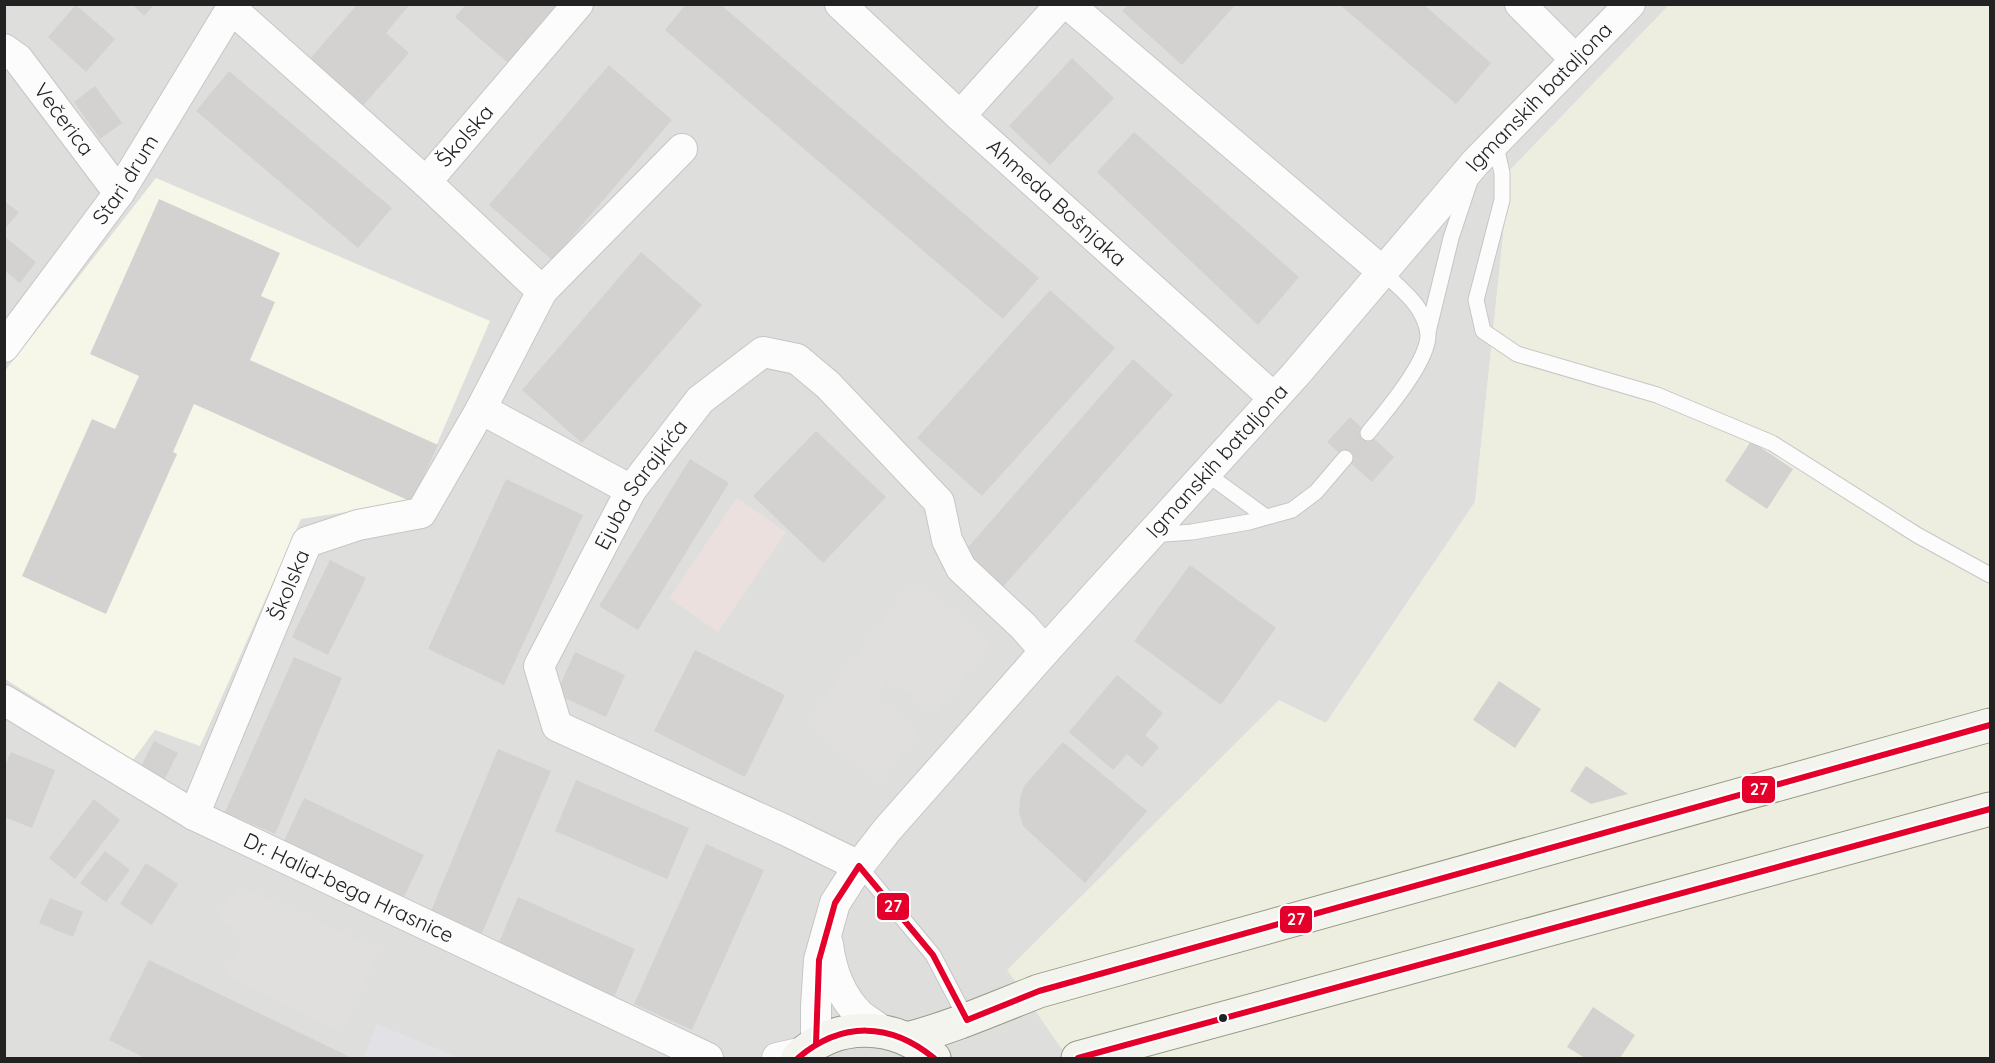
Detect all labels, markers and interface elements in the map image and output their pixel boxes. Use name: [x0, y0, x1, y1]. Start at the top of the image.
street label: Igmanskih bataljona: [1459, 16, 1617, 177]
street label: Večerica: [29, 77, 100, 160]
street label: Školska: [430, 99, 498, 172]
street label: Stari drum: [86, 130, 163, 229]
street label: Ahmeda Bošnjaka: [982, 133, 1132, 271]
street label: Igmanskih bataljona: [1140, 378, 1293, 543]
street label: Ejuba Sarajkića: [588, 414, 692, 554]
street label: Školska: [262, 545, 314, 624]
line badge: 27: [1741, 775, 1776, 804]
text: 27: [1750, 779, 1768, 799]
street label: Dr. Halid-bega Hrasnice: [240, 826, 458, 948]
line badge: 27: [876, 892, 910, 921]
text: 27: [884, 896, 902, 916]
line badge: 27: [1279, 905, 1313, 934]
text: 27: [1287, 909, 1305, 929]
unlabelled marker: [1217, 1012, 1229, 1024]

